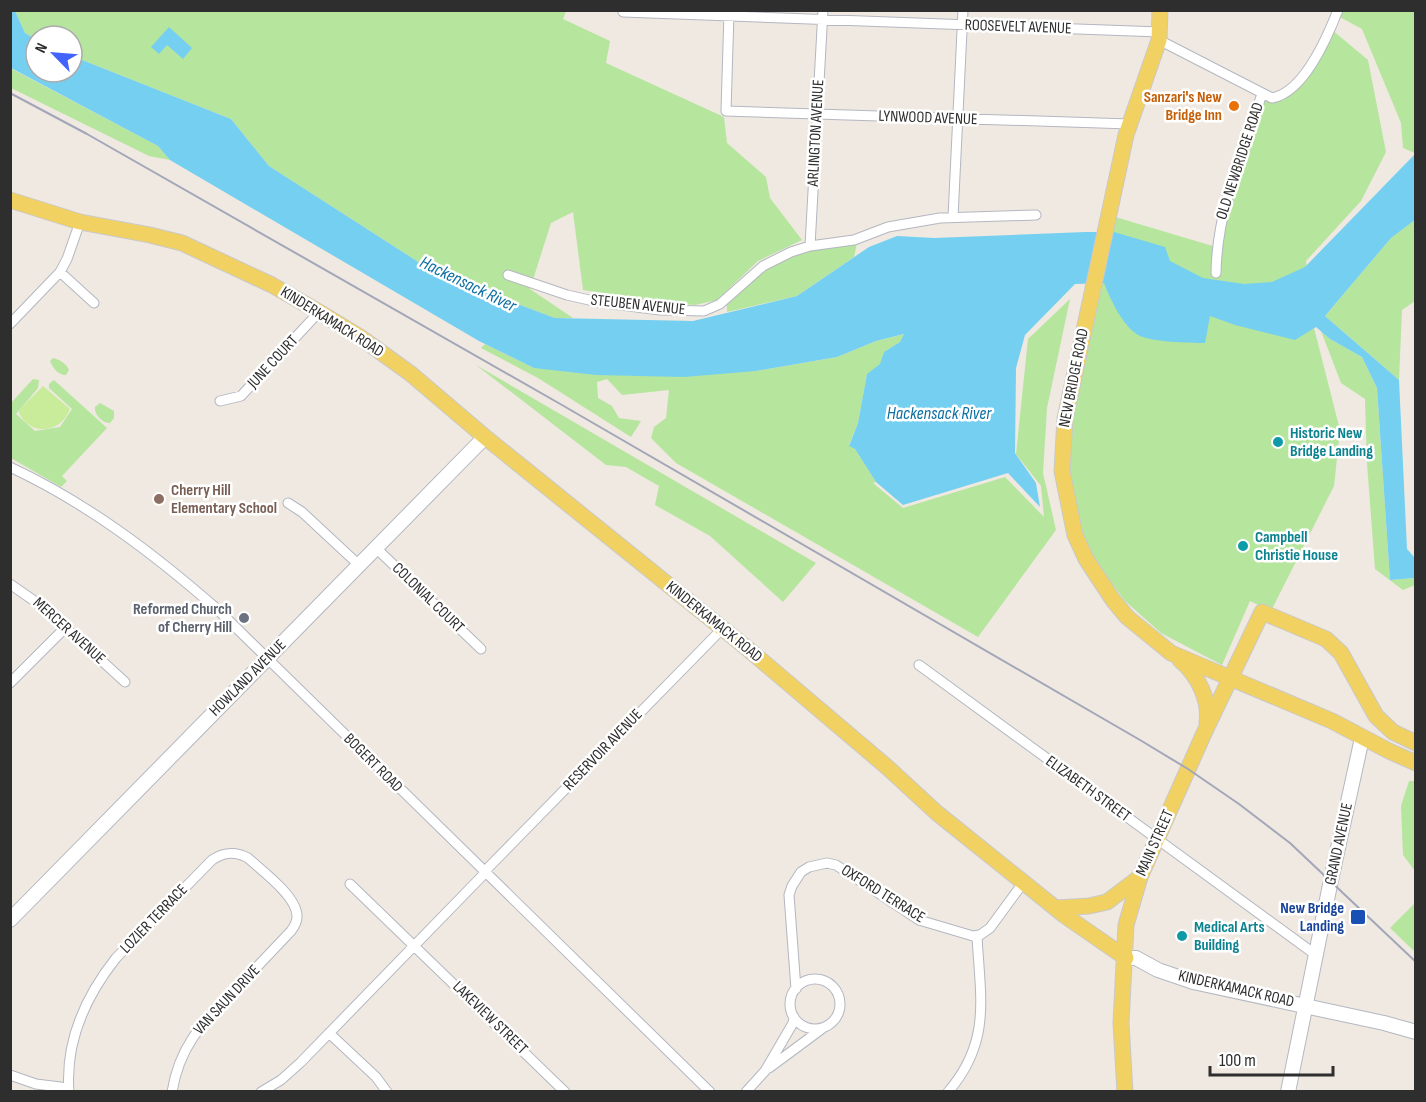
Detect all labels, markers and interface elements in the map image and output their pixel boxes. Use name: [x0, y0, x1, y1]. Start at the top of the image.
street label: ROOSEVELT AVENUE: [964, 16, 1072, 38]
north arrow: [24, 24, 84, 84]
text: N: [31, 40, 52, 56]
street label: ARLINGTON AVENUE: [804, 79, 828, 188]
place label: Sanzari's New Bridge Inn: [1144, 88, 1222, 125]
marker: Sanzari's New Bridge Inn: [1227, 99, 1241, 113]
street label: OLD NEWBRIDGE ROAD: [1212, 100, 1268, 222]
street label: LYNWOOD AVENUE: [878, 107, 978, 129]
water label: Hackensack River: [416, 252, 520, 317]
street label: KINDERKAMACK ROAD: [277, 283, 387, 361]
street label: STEUBEN AVENUE: [590, 291, 686, 319]
street label: NEW BRIDGE ROAD: [1055, 327, 1093, 429]
street label: JUNE COURT: [243, 331, 303, 393]
water label: Hackensack River: [887, 403, 992, 424]
place label: Historic New Bridge Landing: [1290, 424, 1373, 461]
marker: Historic New Bridge Landing: [1271, 435, 1285, 449]
place label: Cherry Hill Elementary School: [171, 481, 277, 518]
marker: Cherry Hill Elementary School: [152, 492, 166, 506]
place label: Campbell Christie House: [1255, 528, 1338, 565]
marker: Campbell Christie House: [1236, 539, 1250, 553]
street label: COLONIAL COURT: [388, 559, 468, 637]
street label: KINDERKAMACK ROAD: [662, 577, 766, 667]
street label: MERCER AVENUE: [29, 594, 109, 668]
place label: Reformed Church of Cherry Hill: [133, 600, 232, 637]
marker: Reformed Church of Cherry Hill: [237, 611, 251, 625]
street label: HOWLAND AVENUE: [206, 636, 290, 720]
street label: RESERVOIR AVENUE: [559, 705, 647, 795]
street label: BOGERT ROAD: [340, 730, 407, 797]
street label: ELIZABETH STREET: [1042, 752, 1135, 826]
street label: GRAND AVENUE: [1321, 801, 1357, 887]
street label: MAIN STREET: [1132, 806, 1178, 879]
street label: OXFORD TERRACE: [838, 861, 928, 927]
street label: LOZIER TERRACE: [116, 881, 192, 957]
place label: New Bridge Landing: [1280, 899, 1344, 936]
marker: New Bridge Landing: [1349, 908, 1367, 926]
place label: Medical Arts Building: [1194, 918, 1265, 955]
marker: Medical Arts Building: [1175, 929, 1189, 943]
street label: VAN SAUN DRIVE: [190, 961, 264, 1039]
street label: KINDERKAMACK ROAD: [1176, 966, 1296, 1012]
street label: LAKEVIEW STREET: [449, 977, 532, 1059]
scale bar: [1210, 1039, 1333, 1077]
text: 100 m: [1219, 1050, 1256, 1071]

